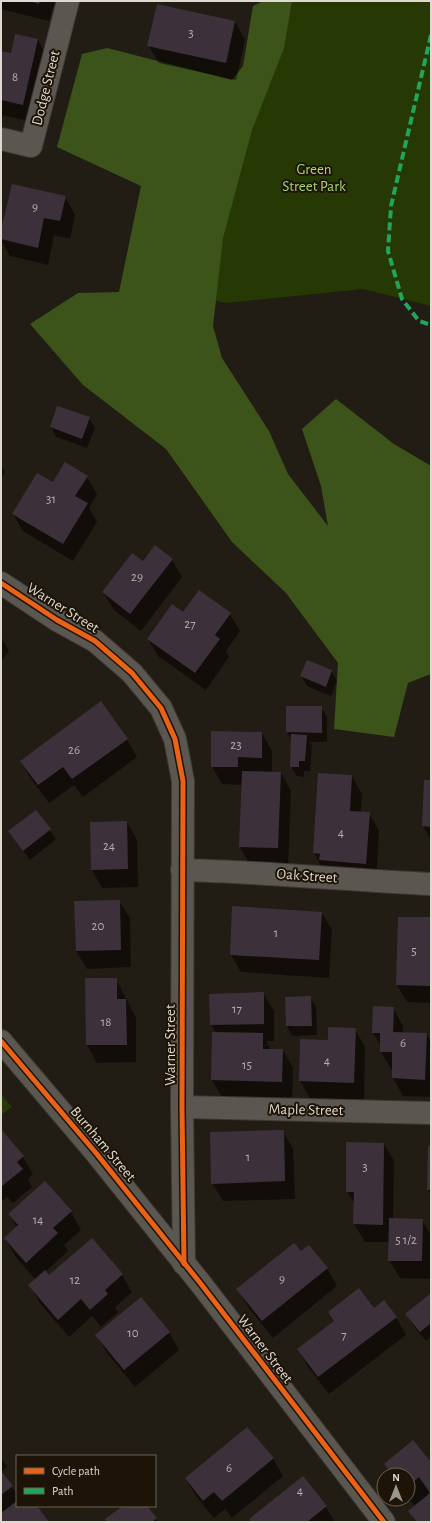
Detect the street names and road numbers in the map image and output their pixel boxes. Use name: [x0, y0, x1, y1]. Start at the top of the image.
street label: Dodge Street: [29, 49, 63, 127]
street label: Warner Street: [24, 580, 102, 636]
street label: Oak Street: [276, 866, 338, 886]
street label: Warner Street: [163, 1004, 178, 1086]
street label: Maple Street: [269, 1102, 344, 1118]
street label: Burnham Street: [68, 1104, 139, 1184]
street label: Warner Street: [234, 1312, 296, 1386]

